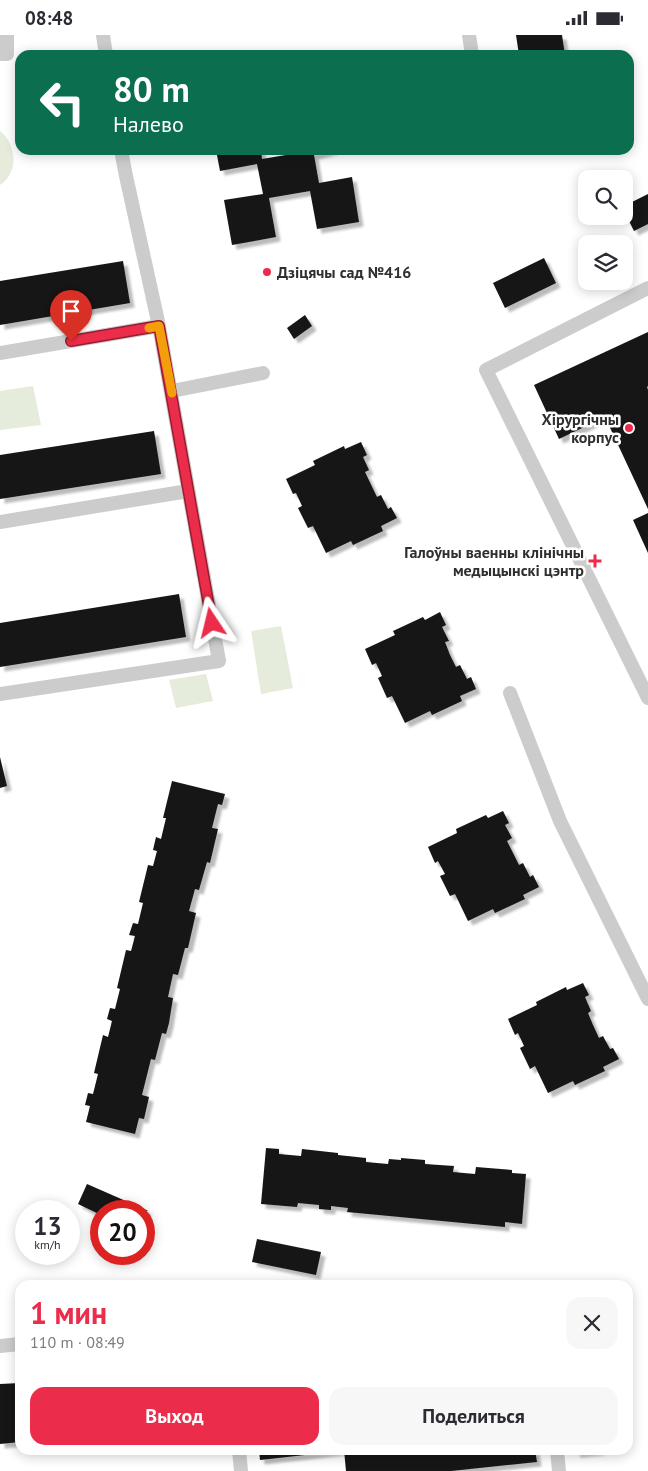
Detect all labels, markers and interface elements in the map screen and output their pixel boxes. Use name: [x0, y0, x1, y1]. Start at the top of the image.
text: 08:48: [25, 6, 73, 30]
text: 80 m: [113, 66, 190, 112]
icon: left: [30, 70, 95, 135]
text: Налево: [113, 110, 184, 138]
map controls: [578, 170, 633, 290]
button: search: [578, 170, 633, 225]
button: layers: [578, 235, 633, 290]
place label: Дзіцячы сад №416: [277, 262, 411, 282]
marker: Дзіцячы сад №416: [261, 266, 273, 278]
pin: [50, 290, 92, 341]
icon: arrive: [57, 297, 85, 325]
place label: Хірургічны корпус: [542, 409, 619, 447]
marker: Хірургічны корпус: [623, 422, 635, 434]
place label: Галоўны ваенны клінічны медыцынскі цэнтр: [404, 542, 584, 580]
marker: Галоўны ваенны клінічны медыцынскі цэнтр: [588, 554, 602, 568]
position arrow: [185, 596, 237, 648]
speed limit sign: 20: [90, 1200, 155, 1265]
text: 13: [33, 1210, 62, 1242]
text: km/h: [34, 1237, 61, 1252]
text: 1 мин: [30, 1293, 107, 1332]
button: close: [566, 1297, 618, 1349]
text: 110 m · 08:49: [30, 1332, 125, 1352]
button: Выход: [30, 1387, 319, 1445]
button: Поделиться: [329, 1387, 618, 1445]

